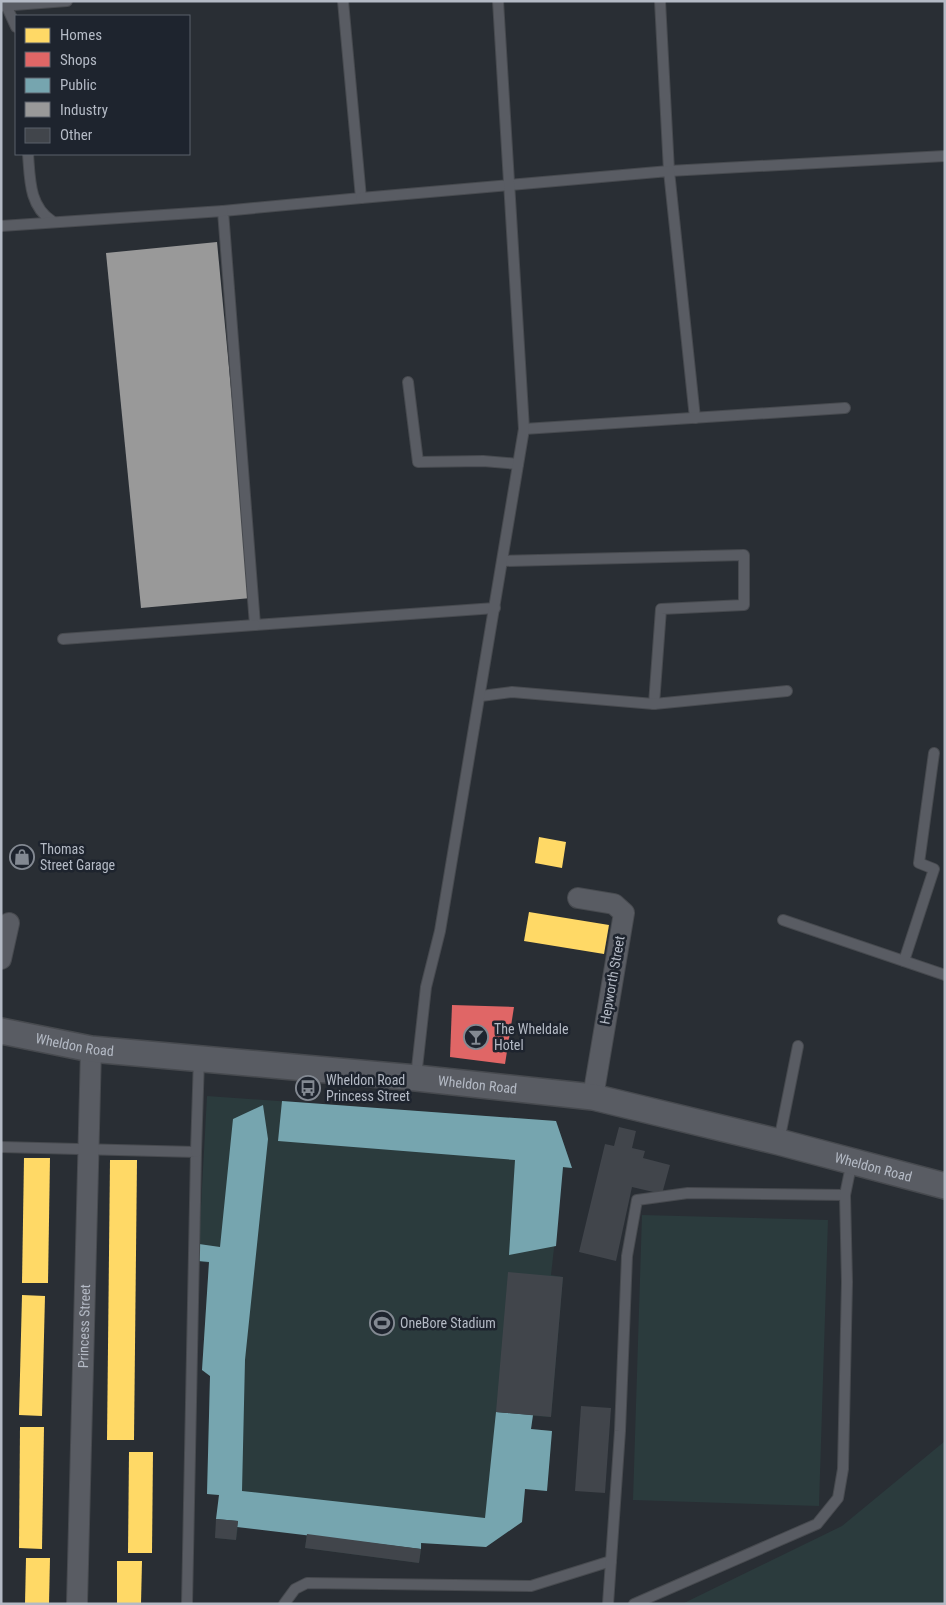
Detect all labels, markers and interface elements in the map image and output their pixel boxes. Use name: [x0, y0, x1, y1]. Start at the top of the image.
legend: [15, 15, 190, 155]
text: Homes: [60, 26, 102, 44]
text: Shops: [60, 51, 97, 69]
text: Public: [60, 76, 97, 94]
text: Industry: [60, 101, 108, 119]
text: Other: [60, 126, 93, 144]
place label: Thomas Street Garage: [40, 841, 116, 873]
shop icon: Thomas Street Garage: [9, 844, 35, 870]
street label: Hepworth Street: [596, 934, 628, 1026]
place label: The Wheldale Hotel: [494, 1021, 569, 1053]
bar icon: The Wheldale Hotel: [463, 1024, 489, 1050]
street label: Wheldon Road: [34, 1030, 115, 1059]
place label: Wheldon Road Princess Street: [326, 1072, 410, 1104]
street label: Wheldon Road: [437, 1072, 518, 1097]
bus stop icon: Wheldon Road Princess Street: [295, 1075, 321, 1101]
street label: Wheldon Road: [833, 1149, 914, 1185]
street label: Princess Street: [75, 1284, 93, 1368]
sports icon: OneBore Stadium: [369, 1310, 395, 1336]
place label: OneBore Stadium: [400, 1315, 496, 1331]

